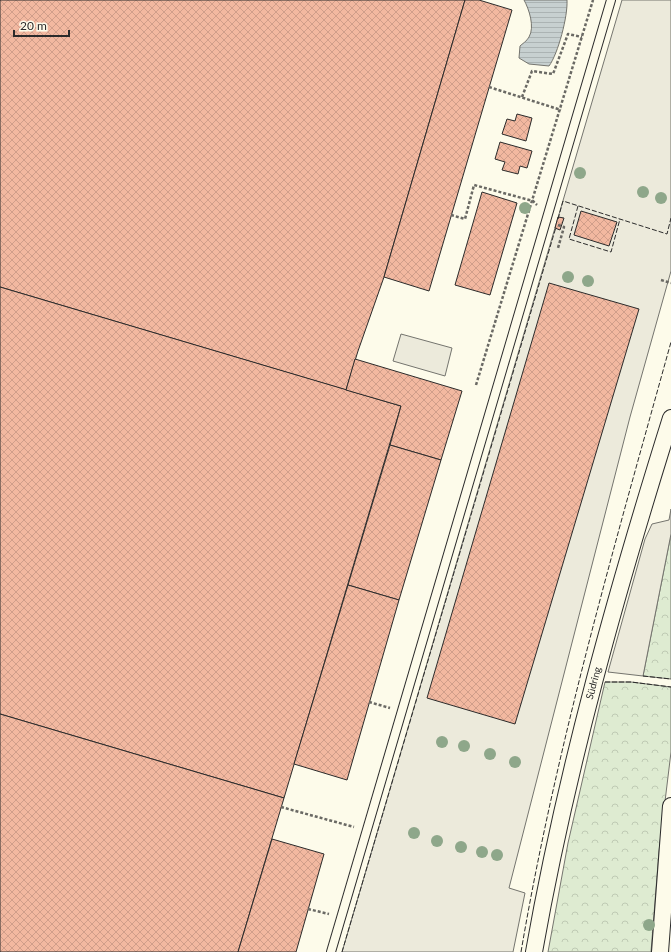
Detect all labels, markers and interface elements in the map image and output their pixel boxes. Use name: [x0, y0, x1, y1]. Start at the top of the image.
scale bar: [14, 12, 69, 38]
text: 20 m: [20, 18, 47, 33]
street label: Südring: [583, 665, 603, 701]

